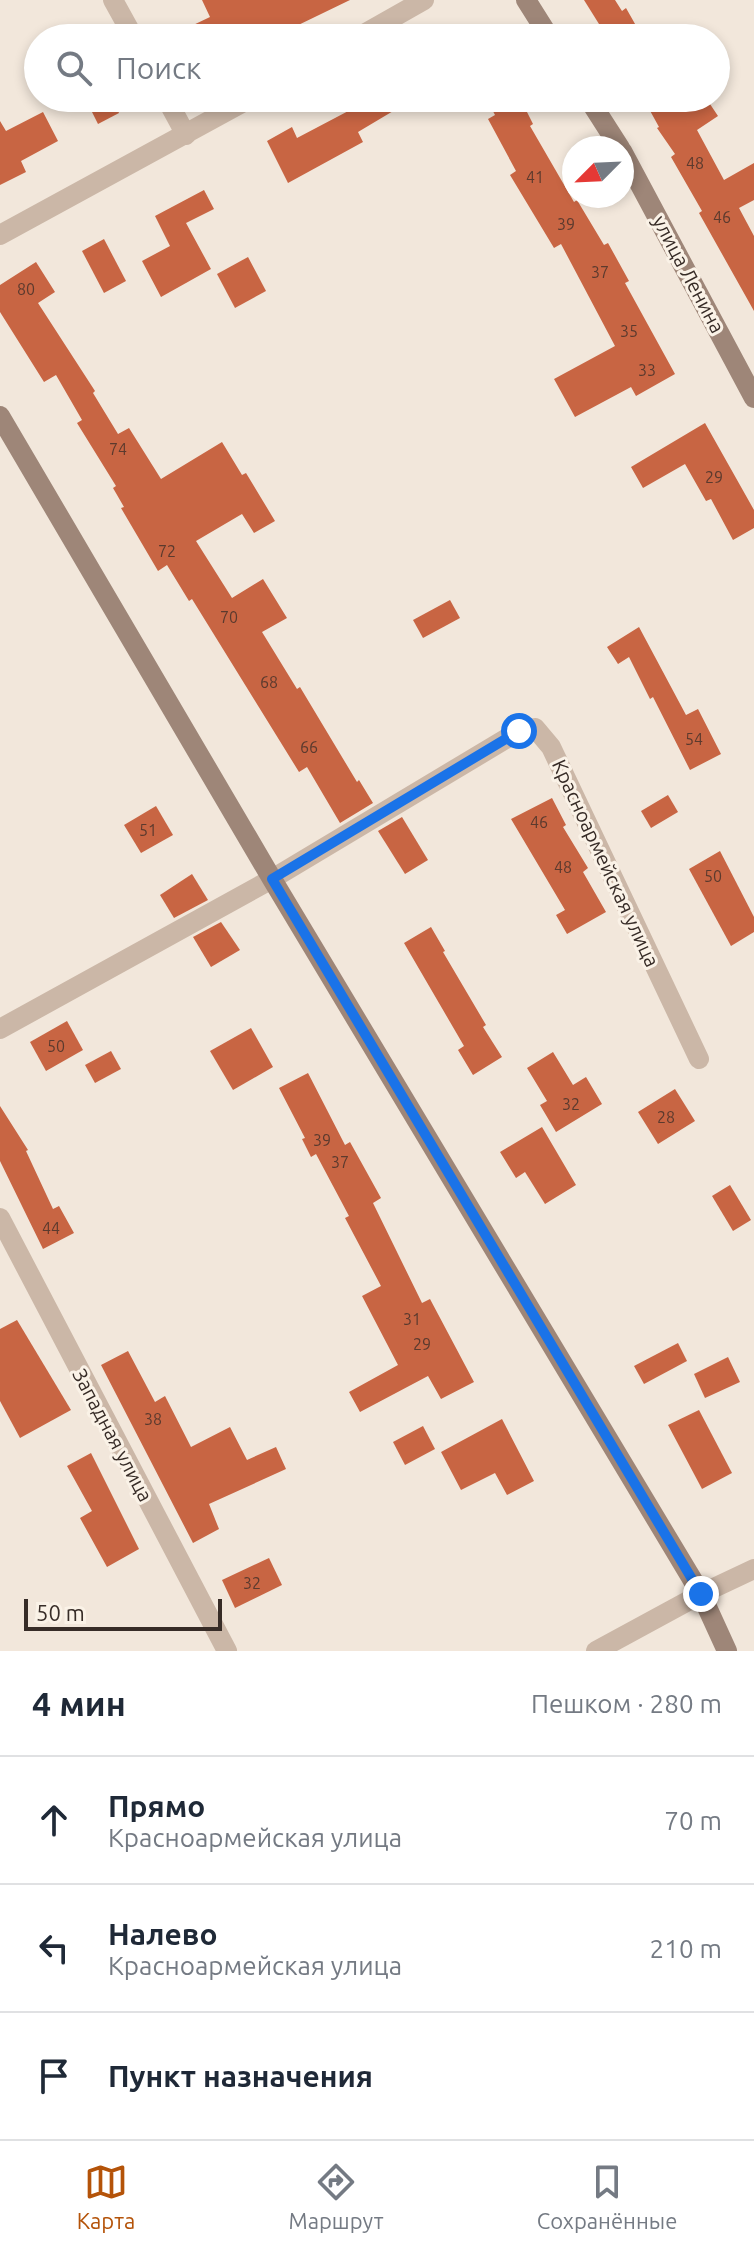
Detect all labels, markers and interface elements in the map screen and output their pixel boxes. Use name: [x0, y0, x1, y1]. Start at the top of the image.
search box: [24, 24, 730, 112]
icon: search: [52, 46, 96, 90]
text: Поиск: [116, 51, 201, 85]
north arrow: [562, 136, 634, 208]
house number: 48: [686, 154, 704, 172]
house number: 41: [526, 168, 544, 186]
house number: 46: [713, 208, 731, 226]
street label: улица Ленина: [648, 211, 730, 337]
house number: 39: [557, 215, 575, 233]
house number: 37: [591, 263, 609, 281]
house number: 80: [17, 280, 35, 298]
house number: 35: [620, 322, 638, 340]
house number: 33: [638, 361, 656, 379]
house number: 74: [109, 440, 127, 458]
house number: 29: [705, 468, 723, 486]
house number: 72: [158, 542, 176, 560]
house number: 70: [220, 608, 238, 626]
house number: 68: [260, 673, 278, 691]
route start: [501, 713, 537, 749]
house number: 54: [685, 730, 703, 748]
house number: 66: [300, 738, 318, 756]
street label: Красноармейская улица: [548, 756, 664, 970]
house number: 46: [530, 813, 548, 831]
house number: 51: [139, 821, 157, 839]
house number: 48: [554, 858, 572, 876]
house number: 50: [704, 867, 722, 885]
house number: 50: [47, 1037, 65, 1055]
house number: 32: [562, 1095, 580, 1113]
house number: 28: [657, 1108, 675, 1126]
house number: 39: [313, 1131, 331, 1149]
house number: 37: [331, 1153, 349, 1171]
house number: 44: [42, 1219, 60, 1237]
house number: 31: [403, 1310, 421, 1328]
house number: 29: [413, 1335, 431, 1353]
street label: Западная улица: [68, 1365, 158, 1505]
house number: 38: [144, 1410, 162, 1428]
house number: 32: [243, 1574, 261, 1592]
route end: [683, 1576, 719, 1612]
scale bar: [24, 1595, 222, 1631]
text: 50 m: [36, 1600, 85, 1625]
text: 4 мин: [32, 1684, 126, 1722]
text: Пешком · 280 m: [531, 1689, 722, 1718]
text: Прямо: [108, 1789, 205, 1823]
icon: ahead: [32, 1798, 76, 1842]
text: 70 m: [664, 1806, 722, 1835]
text: Красноармейская улица: [108, 1823, 402, 1852]
text: Налево: [108, 1917, 218, 1951]
icon: left: [32, 1926, 76, 1970]
text: 210 m: [650, 1934, 722, 1963]
text: Красноармейская улица: [108, 1951, 402, 1980]
icon: arrive: [32, 2054, 76, 2098]
text: Пункт назначения: [108, 2059, 373, 2093]
tab: Карта: [77, 2160, 135, 2233]
tab: Маршрут: [289, 2160, 383, 2233]
tab: Сохранённые: [537, 2160, 677, 2233]

